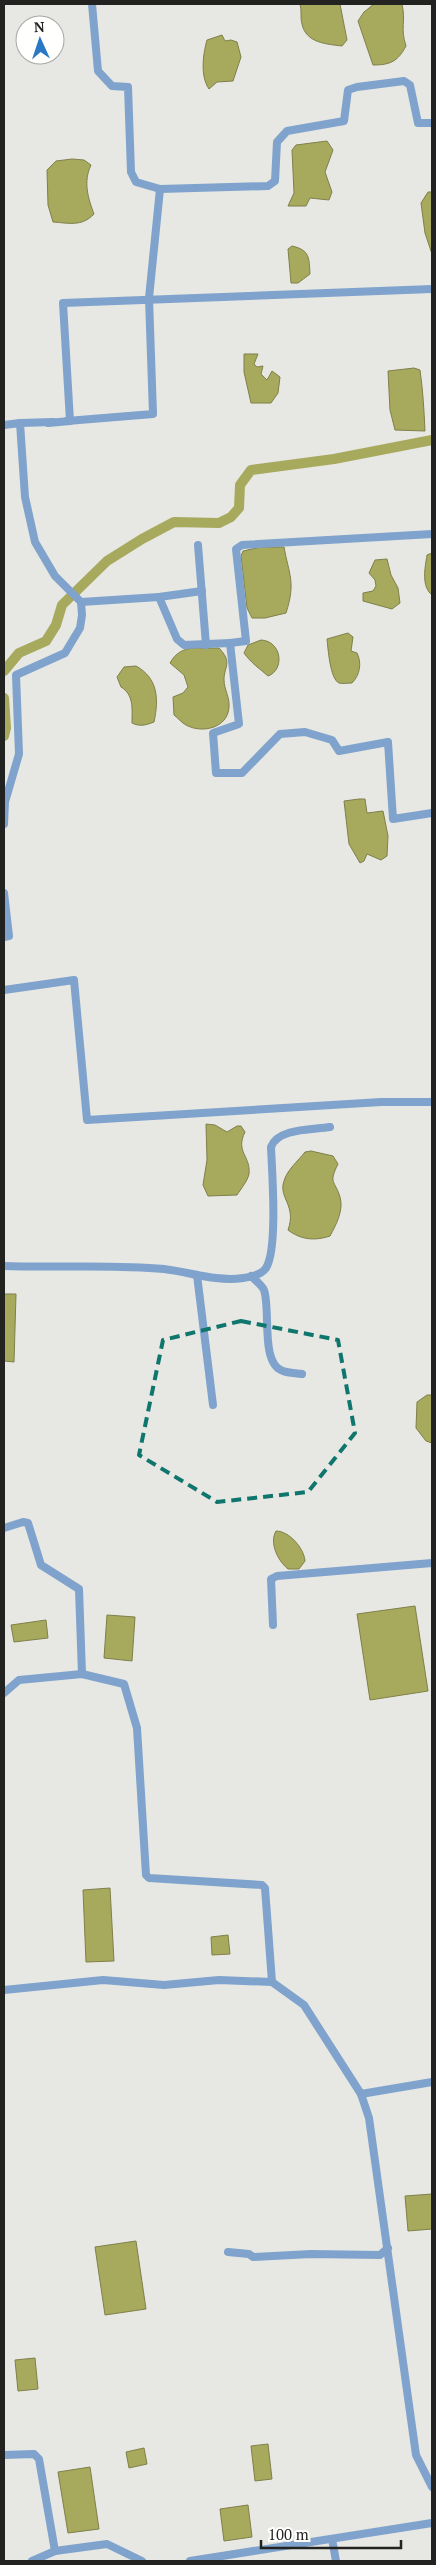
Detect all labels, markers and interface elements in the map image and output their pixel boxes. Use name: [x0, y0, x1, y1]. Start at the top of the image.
north arrow: [15, 15, 65, 65]
text: N: [33, 17, 45, 36]
scale bar: [261, 2518, 401, 2550]
text: 100 m: [268, 2524, 309, 2544]

